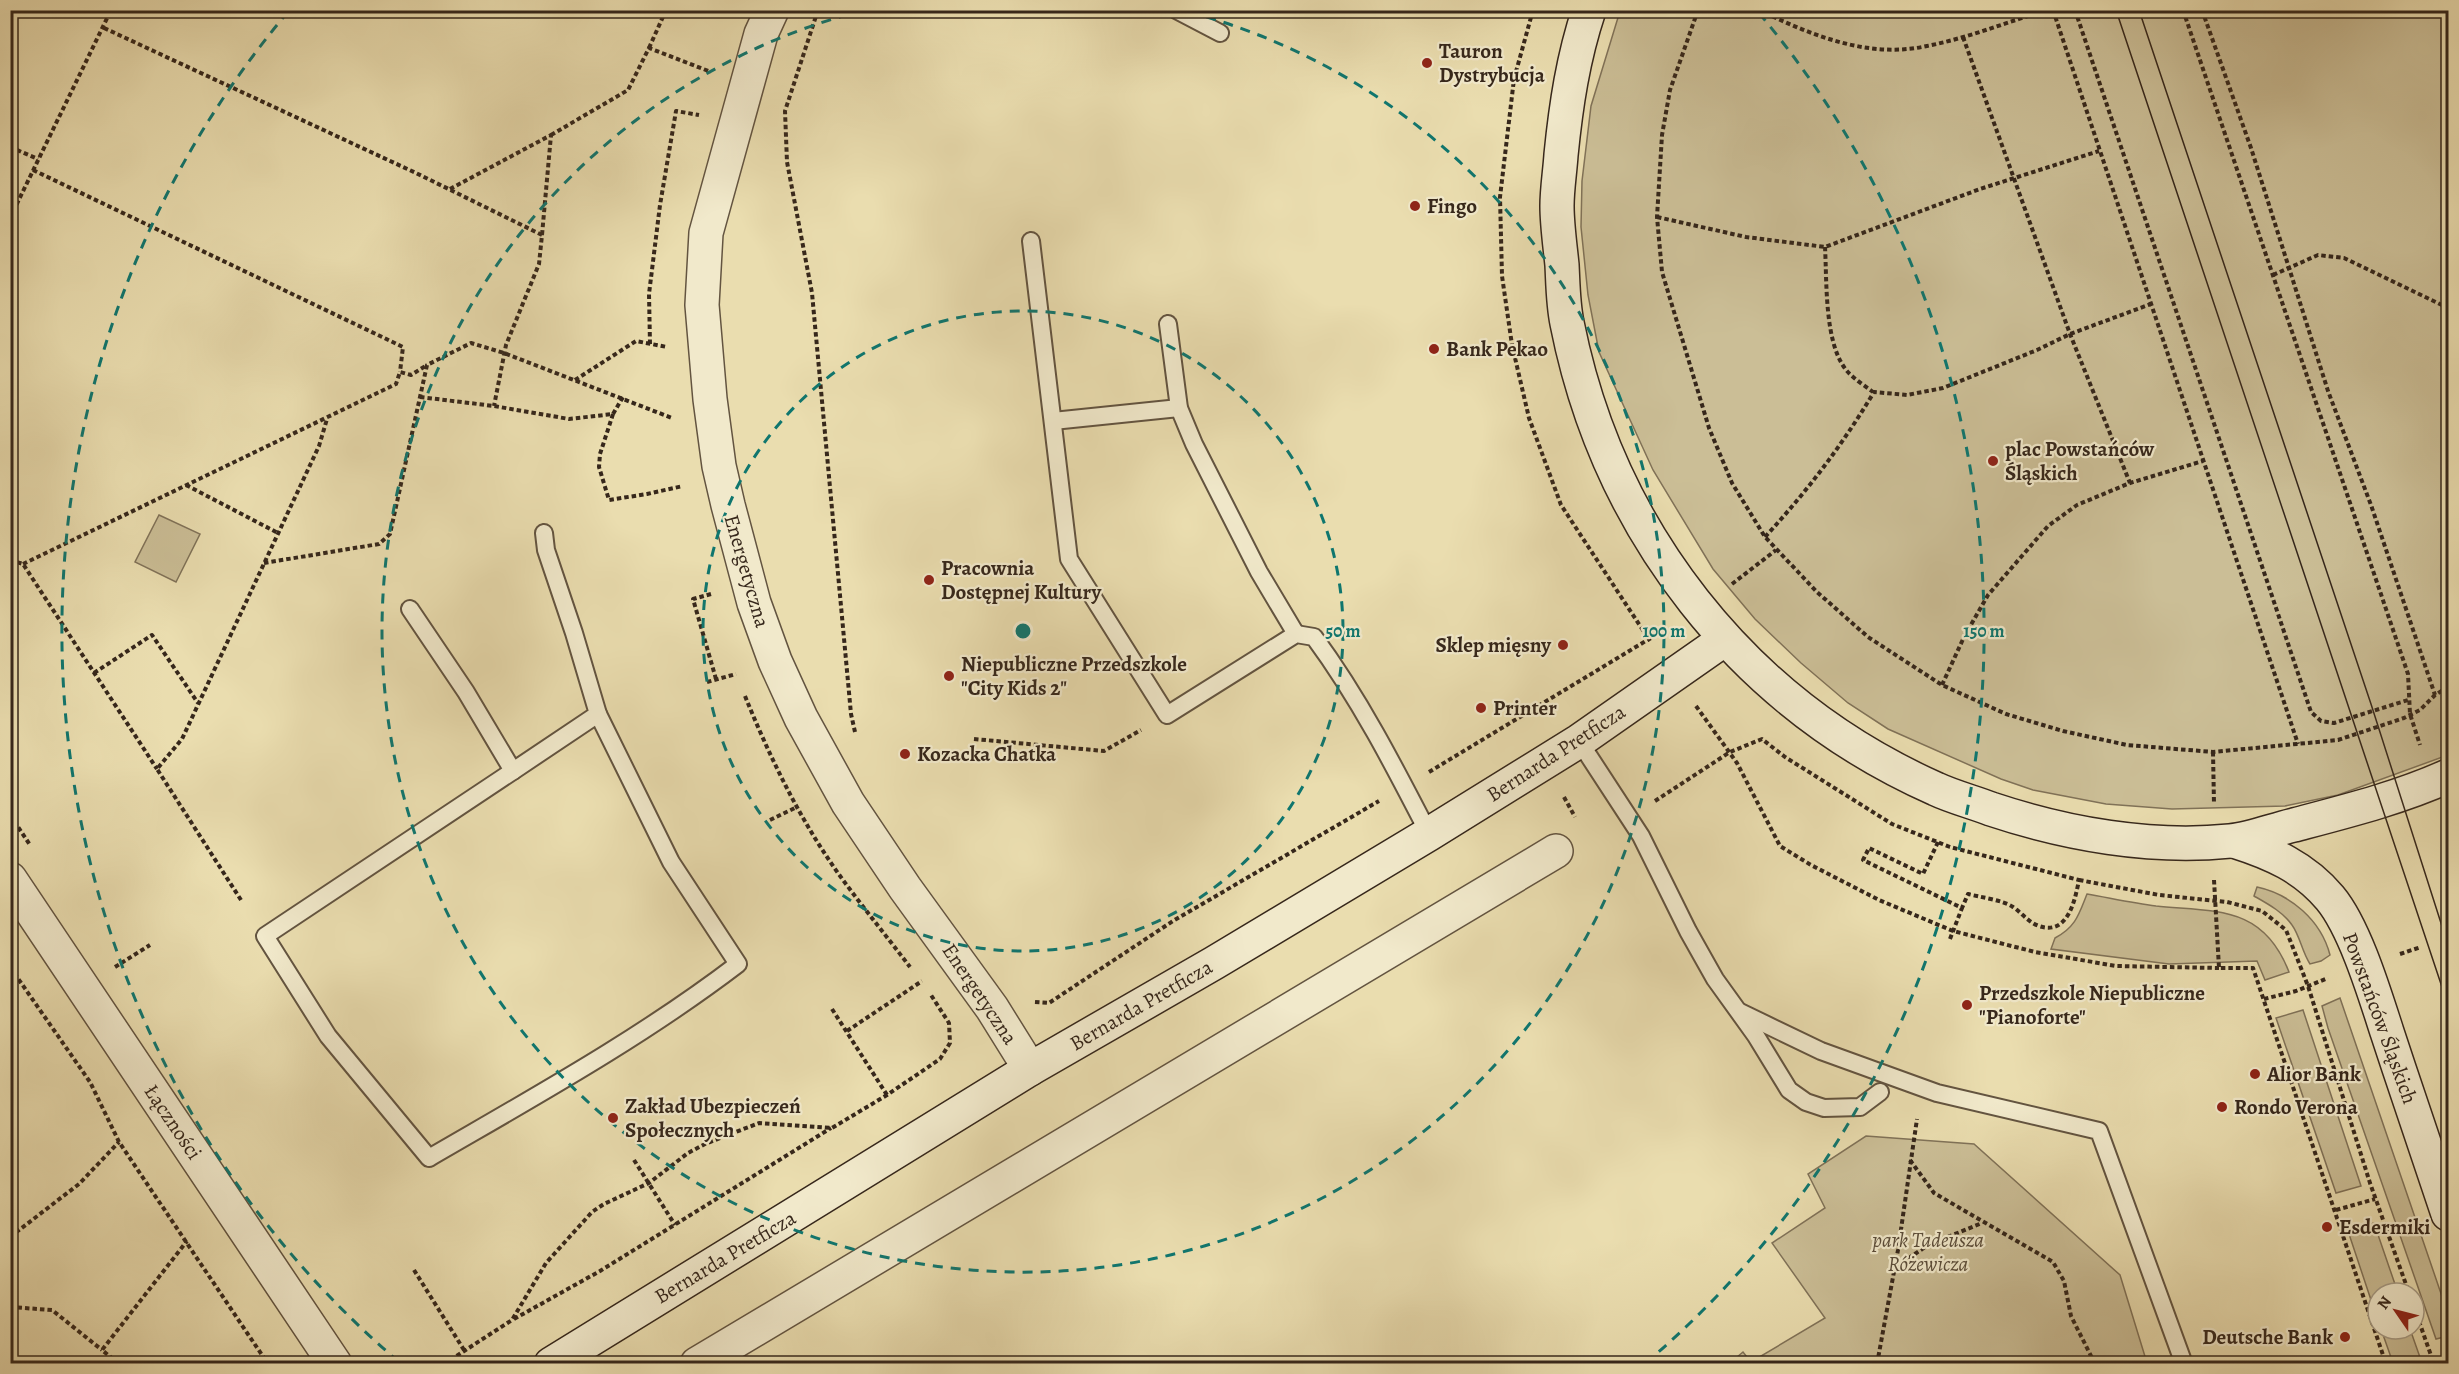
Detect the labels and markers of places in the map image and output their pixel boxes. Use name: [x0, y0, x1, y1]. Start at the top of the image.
place label: Tauron Dystrybucja: [1439, 37, 1546, 89]
marker: Tauron Dystrybucja: [1420, 56, 1434, 70]
place label: Fingo: [1427, 192, 1477, 220]
marker: Fingo: [1408, 199, 1422, 213]
place label: Bank Pekao: [1446, 335, 1548, 363]
marker: Bank Pekao: [1427, 342, 1441, 356]
place label: plac Powstańców Śląskich: [2005, 435, 2155, 487]
marker: plac Powstańców Śląskich: [1986, 454, 2000, 468]
place label: Pracownia Dostępnej Kultury: [941, 554, 1102, 606]
marker: Pracownia Dostępnej Kultury: [922, 573, 936, 587]
centre of rings: [1013, 621, 1033, 641]
place label: Sklep mięsny: [1436, 631, 1552, 659]
marker: Sklep mięsny: [1556, 638, 1570, 652]
place label: Niepubliczne Przedszkole "City Kids 2": [961, 650, 1187, 702]
marker: Niepubliczne Przedszkole "City Kids 2": [942, 669, 956, 683]
place label: Printer: [1493, 694, 1557, 722]
marker: Printer: [1474, 701, 1488, 715]
place label: Kozacka Chatka: [917, 740, 1057, 768]
marker: Kozacka Chatka: [898, 747, 912, 761]
place label: Przedszkole Niepubliczne "Pianoforte": [1979, 979, 2205, 1031]
marker: Przedszkole Niepubliczne "Pianoforte": [1960, 998, 1974, 1012]
place label: Alior Bank: [2266, 1060, 2361, 1088]
marker: Alior Bank: [2248, 1067, 2262, 1081]
place label: Zakład Ubezpieczeń Społecznych: [625, 1092, 801, 1144]
place label: Rondo Verona: [2234, 1093, 2359, 1121]
marker: Rondo Verona: [2215, 1100, 2229, 1114]
marker: Zakład Ubezpieczeń Społecznych: [606, 1111, 620, 1125]
place label: Esdermiki: [2339, 1213, 2430, 1241]
marker: Esdermiki: [2320, 1220, 2334, 1234]
place label: Deutsche Bank: [2202, 1323, 2333, 1351]
marker: Deutsche Bank: [2338, 1330, 2352, 1344]

